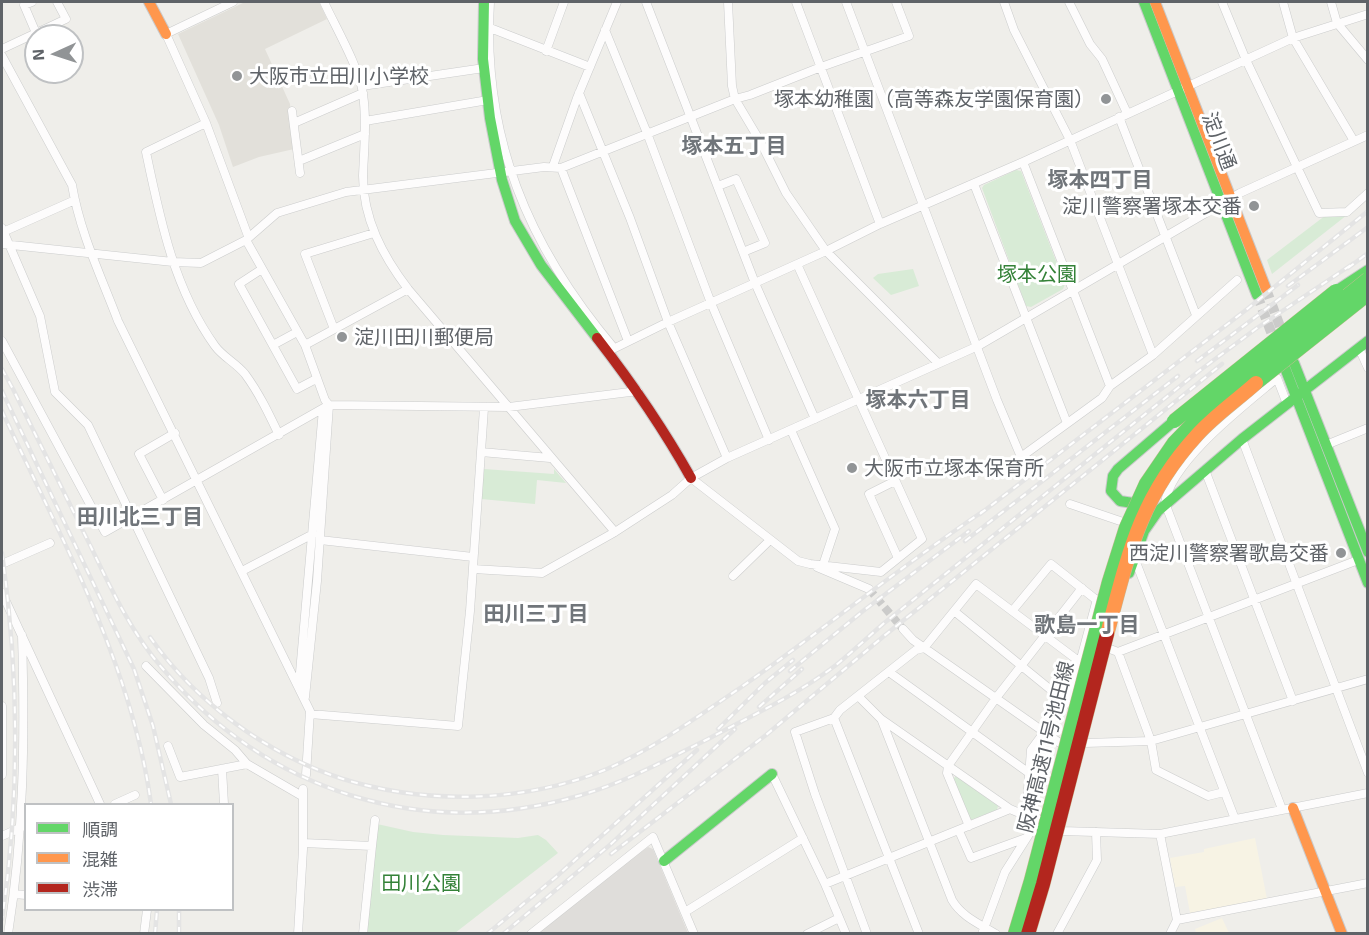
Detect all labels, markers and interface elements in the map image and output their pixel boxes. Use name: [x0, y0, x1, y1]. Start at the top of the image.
north arrow: [24, 24, 84, 84]
text: N: [28, 49, 47, 61]
place label: 大阪市立田川小学校: [249, 64, 429, 88]
marker: 大阪市立田川小学校: [230, 69, 244, 83]
place label: 塚本幼稚園（高等森友学園保育園）: [774, 87, 1094, 111]
marker: 塚本幼稚園（高等森友学園保育園）: [1099, 92, 1113, 106]
street label: 淀川通: [1197, 109, 1241, 173]
district label: 塚本五丁目: [682, 133, 786, 159]
district label: 塚本四丁目: [1048, 167, 1152, 193]
place label: 淀川警察署塚本交番: [1062, 194, 1242, 218]
marker: 淀川警察署塚本交番: [1247, 199, 1261, 213]
park label: 塚本公園: [997, 262, 1077, 286]
place label: 淀川田川郵便局: [354, 325, 494, 349]
marker: 淀川田川郵便局: [335, 330, 349, 344]
district label: 塚本六丁目: [866, 387, 970, 413]
place label: 大阪市立塚本保育所: [864, 456, 1044, 480]
marker: 大阪市立塚本保育所: [845, 461, 859, 475]
district label: 田川北三丁目: [77, 504, 203, 530]
place label: 西淀川警察署歌島交番: [1129, 541, 1329, 565]
marker: 西淀川警察署歌島交番: [1334, 546, 1348, 560]
district label: 田川三丁目: [484, 601, 588, 627]
district label: 歌島一丁目: [1035, 612, 1139, 638]
street label: 阪神高速11号池田線: [1013, 659, 1079, 835]
legend: [24, 803, 234, 911]
text: 順調: [82, 818, 118, 840]
text: 混雑: [82, 848, 118, 870]
park label: 田川公園: [381, 871, 461, 895]
text: 渋滞: [82, 878, 118, 900]

